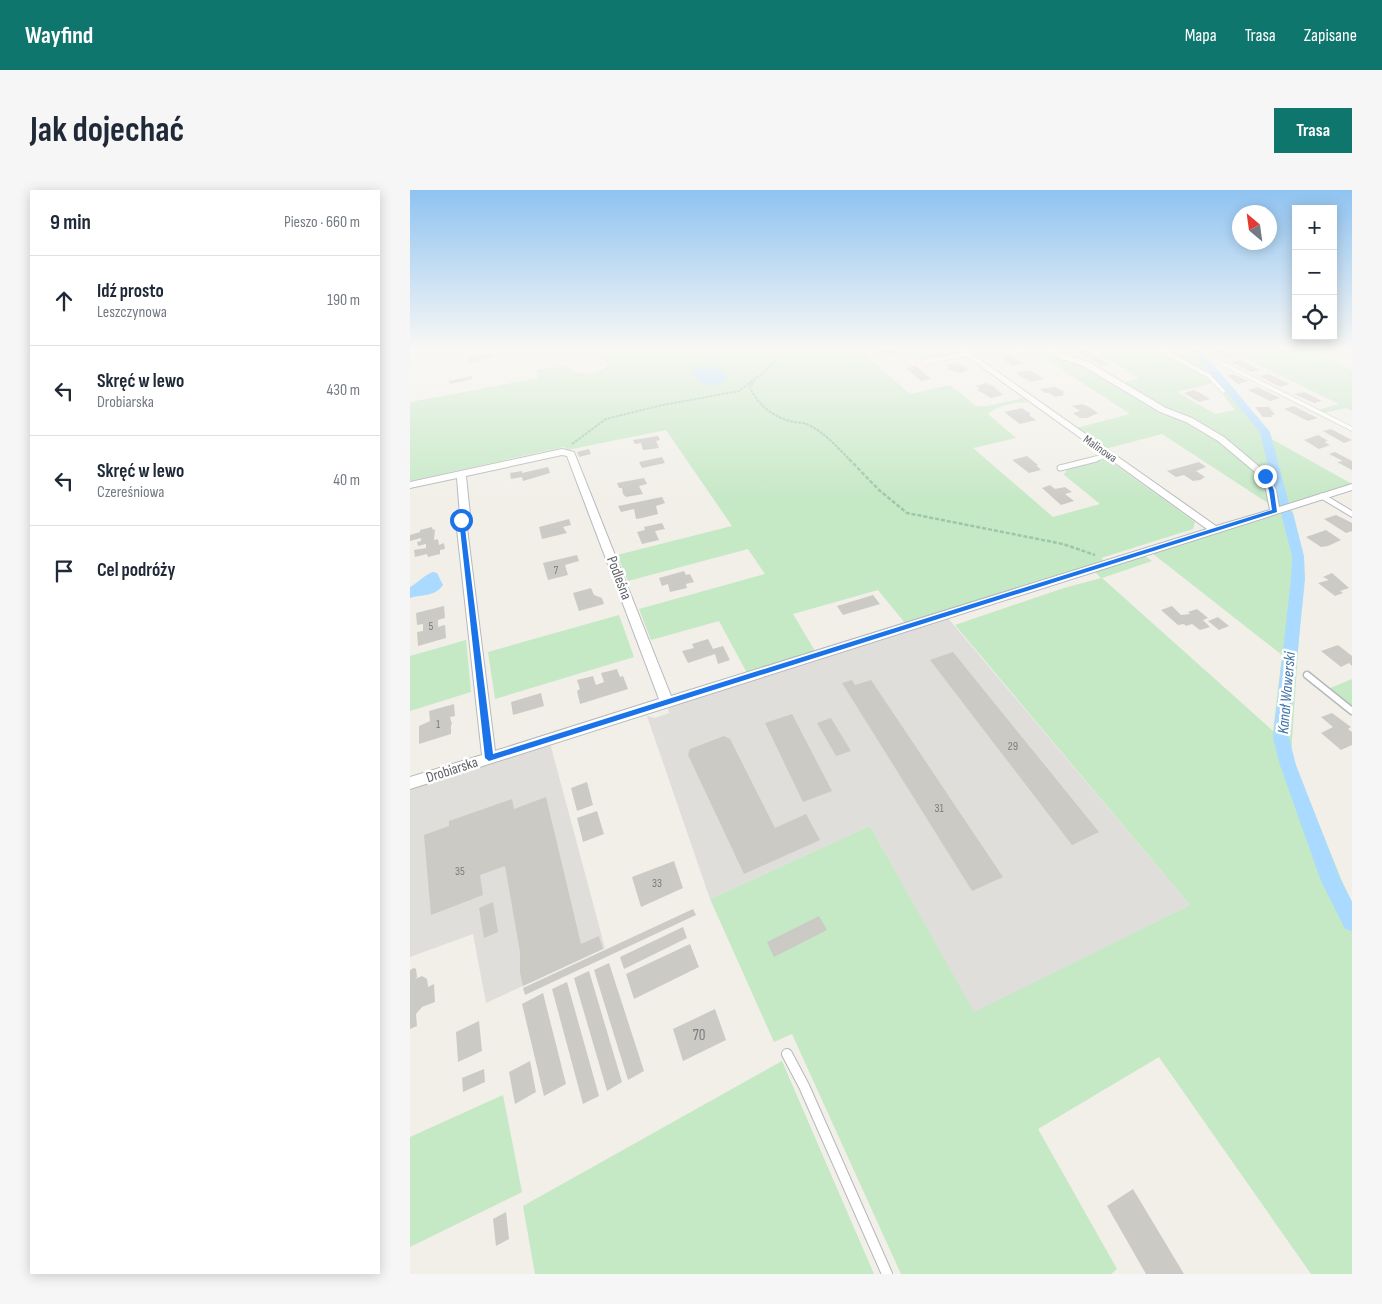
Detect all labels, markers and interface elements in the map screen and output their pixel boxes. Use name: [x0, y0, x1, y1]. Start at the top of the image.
text: Wayfind: [25, 21, 93, 50]
text: Mapa: [1185, 25, 1217, 46]
text: Trasa: [1245, 25, 1276, 46]
text: Zapisane: [1304, 25, 1357, 46]
button: Trasa: [1274, 108, 1352, 153]
text: Jak dojechać: [30, 109, 184, 152]
north arrow: [1232, 205, 1277, 250]
map controls: [1292, 205, 1337, 340]
button: +: [1292, 205, 1337, 250]
text: 9 min: [50, 210, 91, 235]
text: Pieszo · 660 m: [284, 213, 360, 232]
button: −: [1292, 250, 1337, 295]
text: Idź prosto: [97, 280, 164, 303]
icon: ahead: [50, 287, 78, 315]
text: 190 m: [327, 291, 360, 310]
button: locate: [1292, 295, 1337, 340]
text: Leszczynowa: [97, 303, 167, 322]
text: Skręć w lewo: [97, 370, 184, 393]
icon: left: [50, 377, 78, 405]
text: 430 m: [327, 381, 360, 400]
text: Drobiarska: [97, 393, 154, 412]
street label: Malinowa: [1080, 432, 1120, 466]
text: Skręć w lewo: [97, 460, 184, 483]
route end: [1254, 465, 1277, 488]
icon: left: [50, 467, 78, 495]
text: 40 m: [333, 471, 360, 490]
text: Czereśniowa: [97, 483, 165, 502]
route start: [450, 509, 473, 532]
street label: Podleśna: [602, 553, 636, 603]
icon: arrive: [50, 557, 78, 585]
text: Cel podróży: [97, 559, 175, 582]
house number: 7: [554, 564, 559, 577]
house number: 5: [429, 619, 434, 634]
water label: Kanał Wawerski: [1274, 650, 1300, 735]
house number: 1: [436, 717, 441, 732]
house number: 29: [1008, 739, 1018, 754]
street label: Drobiarska: [424, 753, 481, 787]
house number: 31: [934, 801, 944, 816]
house number: 35: [455, 864, 465, 879]
house number: 33: [652, 876, 662, 891]
house number: 70: [693, 1026, 705, 1045]

